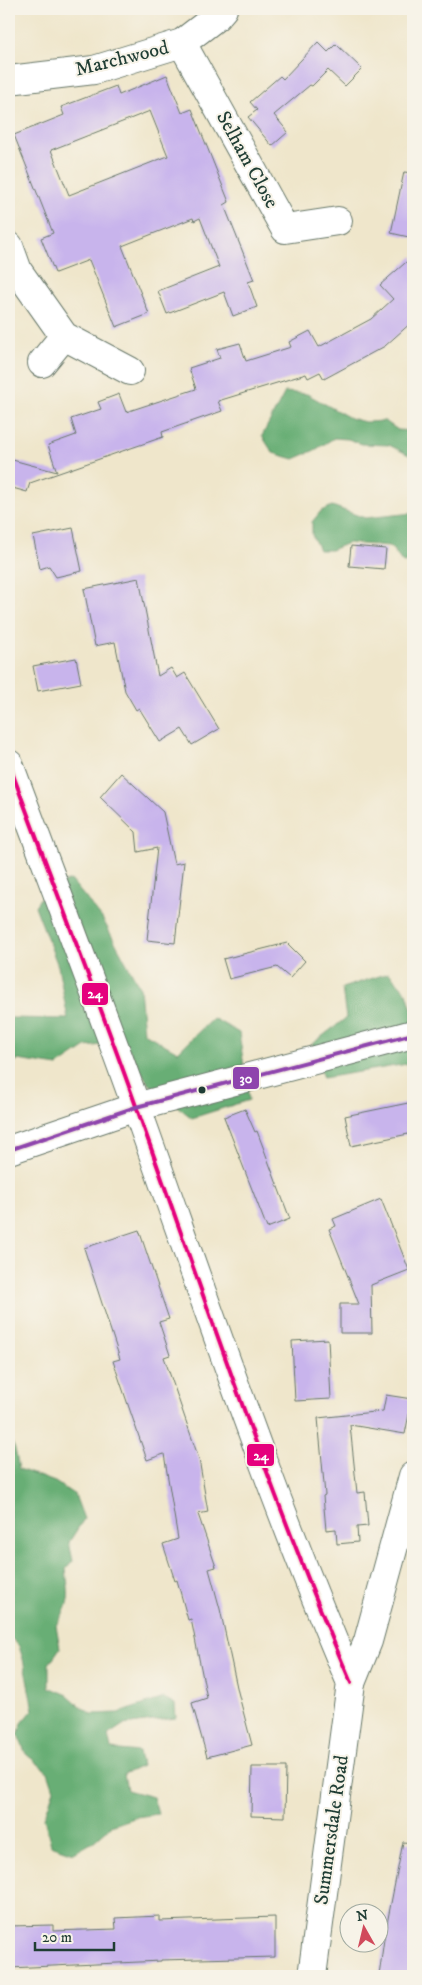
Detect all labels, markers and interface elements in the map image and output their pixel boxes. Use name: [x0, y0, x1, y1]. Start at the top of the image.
street label: Marchwood: [73, 35, 171, 83]
street label: Selham Close: [210, 107, 284, 213]
line badge: 24: [81, 982, 109, 1006]
text: 24: [88, 985, 103, 1003]
line badge: 30: [232, 1066, 260, 1090]
text: 30: [240, 1070, 253, 1088]
unlabelled marker: [197, 1085, 207, 1095]
line badge: 24: [246, 1443, 275, 1467]
text: 24: [254, 1447, 269, 1465]
street label: Summersdale Road: [309, 1754, 355, 1906]
north arrow: [340, 1902, 390, 1952]
text: N: [355, 1906, 370, 1926]
scale bar: [35, 1920, 114, 1952]
text: 20 m: [42, 1928, 72, 1947]

